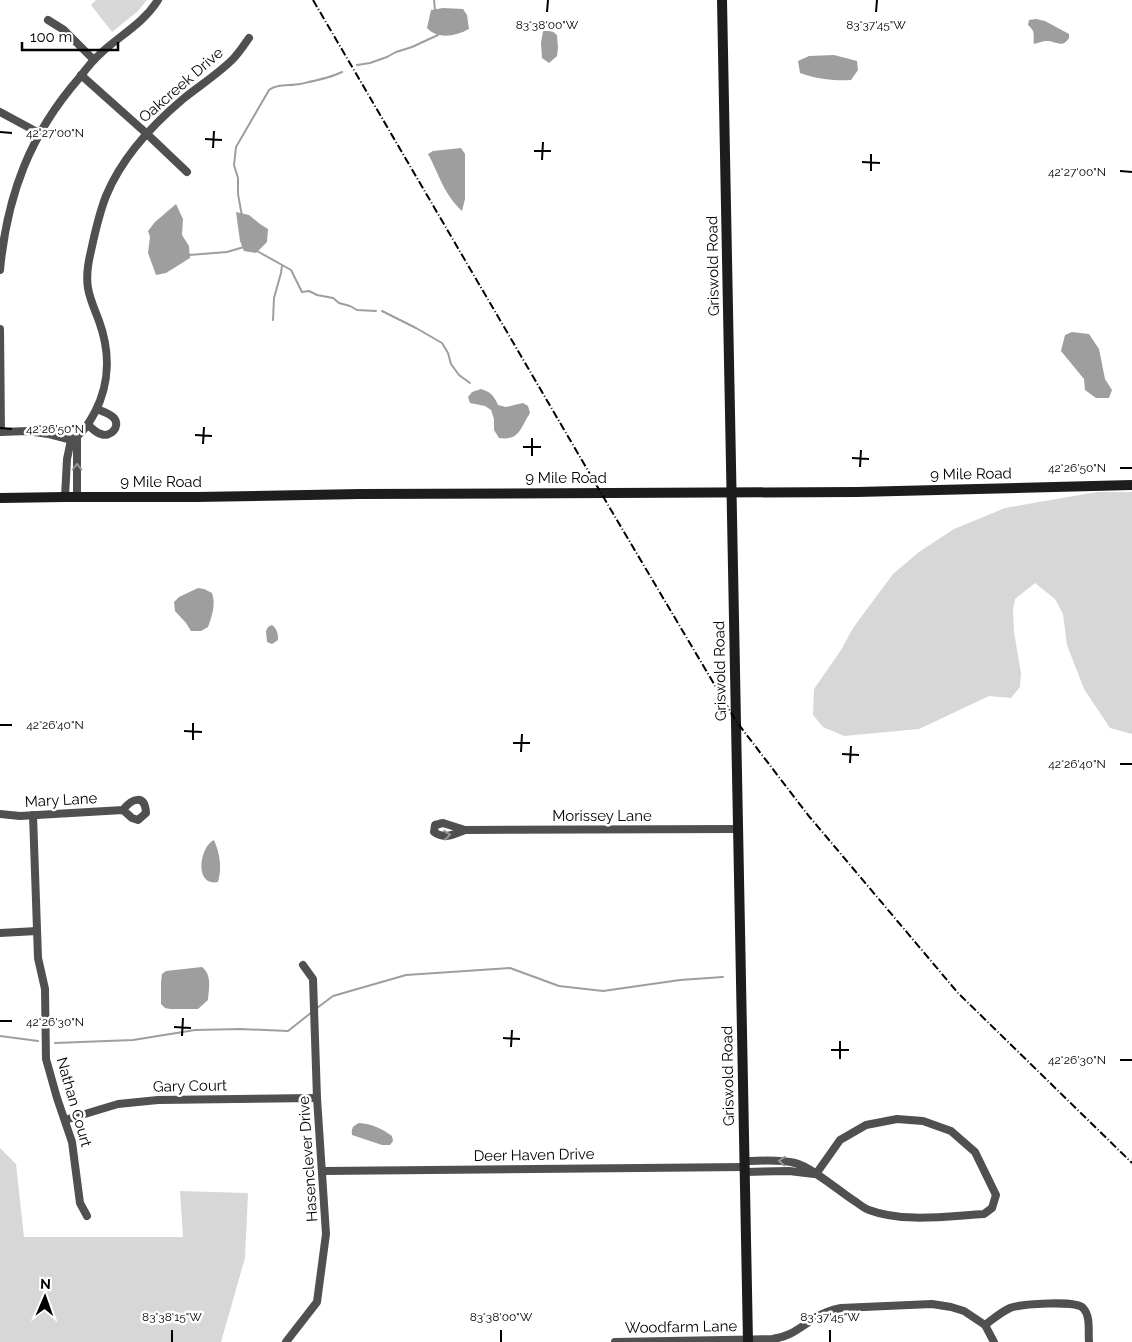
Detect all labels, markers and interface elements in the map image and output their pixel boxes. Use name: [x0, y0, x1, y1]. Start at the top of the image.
text: 83°38'00"W: [516, 18, 579, 32]
text: 83°37'45"W: [846, 18, 906, 32]
scale bar: [22, 20, 119, 52]
text: 100 m: [30, 28, 72, 46]
street label: Oakcreek Drive: [135, 44, 227, 126]
text: 42°27'00"N: [26, 126, 84, 140]
text: 42°27'00"N: [1048, 165, 1106, 179]
street label: Griswold Road: [703, 216, 723, 316]
text: 42°26'50"N: [26, 422, 84, 436]
text: 42°26'50"N: [1048, 461, 1106, 475]
one-way arrow: [72, 463, 82, 470]
street label: 9 Mile Road: [930, 464, 1012, 484]
street label: 9 Mile Road: [525, 469, 607, 487]
street label: 9 Mile Road: [120, 473, 202, 491]
street label: Griswold Road: [710, 621, 730, 721]
text: 42°26'40"N: [26, 718, 84, 732]
text: 42°26'40"N: [1048, 757, 1106, 771]
street label: Mary Lane: [24, 789, 98, 811]
street label: Morissey Lane: [552, 807, 652, 825]
one-way arrow: [444, 830, 452, 841]
text: 42°26'30"N: [26, 1015, 84, 1029]
street label: Griswold Road: [718, 1026, 738, 1126]
text: 42°26'30"N: [1048, 1053, 1106, 1067]
street label: Nathan Court: [53, 1055, 95, 1149]
street label: Gary Court: [153, 1076, 227, 1096]
street label: Hasenclever Drive: [295, 1095, 321, 1222]
street label: Deer Haven Drive: [473, 1145, 595, 1165]
one-way arrow: [778, 1156, 786, 1167]
north arrow: [20, 1272, 70, 1322]
text: N: [40, 1276, 51, 1292]
text: 83°38'15"W: [142, 1310, 202, 1324]
text: 83°38'00"W: [470, 1310, 533, 1324]
text: 83°37'45"W: [800, 1310, 860, 1324]
street label: Woodfarm Lane: [625, 1317, 737, 1337]

